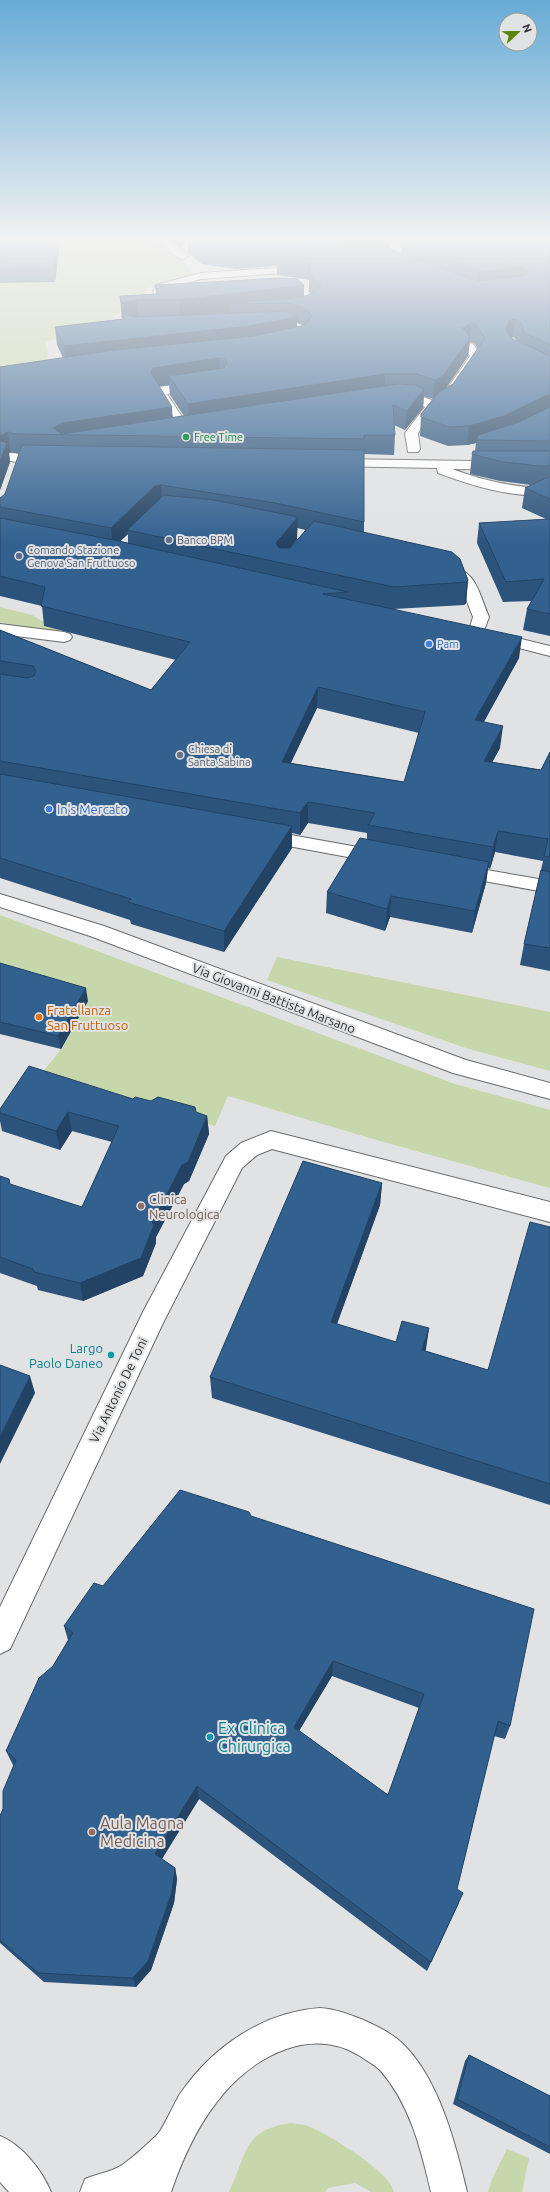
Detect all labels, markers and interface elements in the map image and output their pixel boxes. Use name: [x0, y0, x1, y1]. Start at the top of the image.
north arrow: [498, 12, 538, 52]
text: N: [520, 22, 534, 34]
place label: Free Time: [194, 431, 243, 443]
marker: Free Time: [181, 432, 191, 442]
place label: Banco BPM: [177, 534, 233, 546]
marker: Banco BPM: [164, 535, 174, 545]
place label: Comando Stazione Genova San Fruttuoso: [27, 544, 135, 569]
marker: Comando Stazione Genova San Fruttuoso: [14, 551, 24, 561]
place label: Pam: [437, 638, 459, 650]
marker: Pam: [424, 639, 434, 649]
place label: Chiesa di Santa Sabina: [188, 743, 251, 768]
marker: Chiesa di Santa Sabina: [175, 750, 185, 760]
place label: In's Mercato: [57, 802, 128, 816]
marker: In's Mercato: [44, 804, 54, 814]
street label: Via Giovanni Battista Marsano: [190, 960, 358, 1036]
place label: Fratellanza San Fruttuoso: [47, 1003, 128, 1032]
marker: Fratellanza San Fruttuoso: [34, 1012, 44, 1022]
place label: Clinica Neurologica: [149, 1192, 220, 1221]
marker: Clinica Neurologica: [136, 1201, 146, 1211]
street label: Via Antonio De Toni: [86, 1335, 150, 1445]
place label: Largo Paolo Daneo: [29, 1341, 103, 1370]
marker: Largo Paolo Daneo: [106, 1350, 116, 1360]
place label: Ex Clinica Chirurgica: [218, 1719, 291, 1755]
marker: Ex Clinica Chirurgica: [205, 1732, 215, 1742]
place label: Aula Magna Medicina: [100, 1814, 184, 1850]
marker: Aula Magna Medicina: [87, 1827, 97, 1837]

